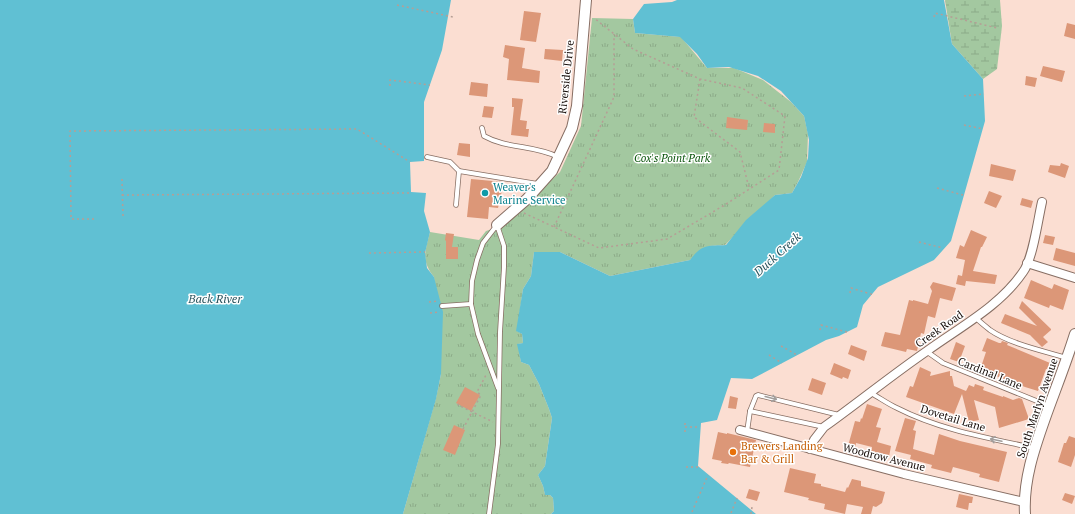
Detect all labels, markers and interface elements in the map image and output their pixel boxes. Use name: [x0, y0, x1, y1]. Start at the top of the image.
street label: Riverside Drive: [555, 39, 577, 115]
park label: Cox's Point Park: [634, 151, 711, 165]
place label: Weaver's Marine Service: [493, 180, 566, 207]
marker: Weaver's Marine Service: [480, 188, 490, 198]
water label: Duck Creek: [750, 229, 804, 280]
water label: Back River: [187, 291, 243, 306]
street label: Creek Road: [912, 307, 966, 351]
street label: Cardinal Lane: [956, 354, 1025, 392]
street label: South Marlyn Avenue: [1013, 356, 1061, 460]
one-way arrow: [764, 395, 777, 403]
street label: Dovetail Lane: [919, 401, 988, 435]
one-way arrow: [990, 435, 1003, 443]
place label: Brewers Landing Bar & Grill: [741, 439, 823, 466]
street label: Woodrow Avenue: [841, 440, 927, 474]
marker: Brewers Landing Bar & Grill: [728, 447, 738, 457]

